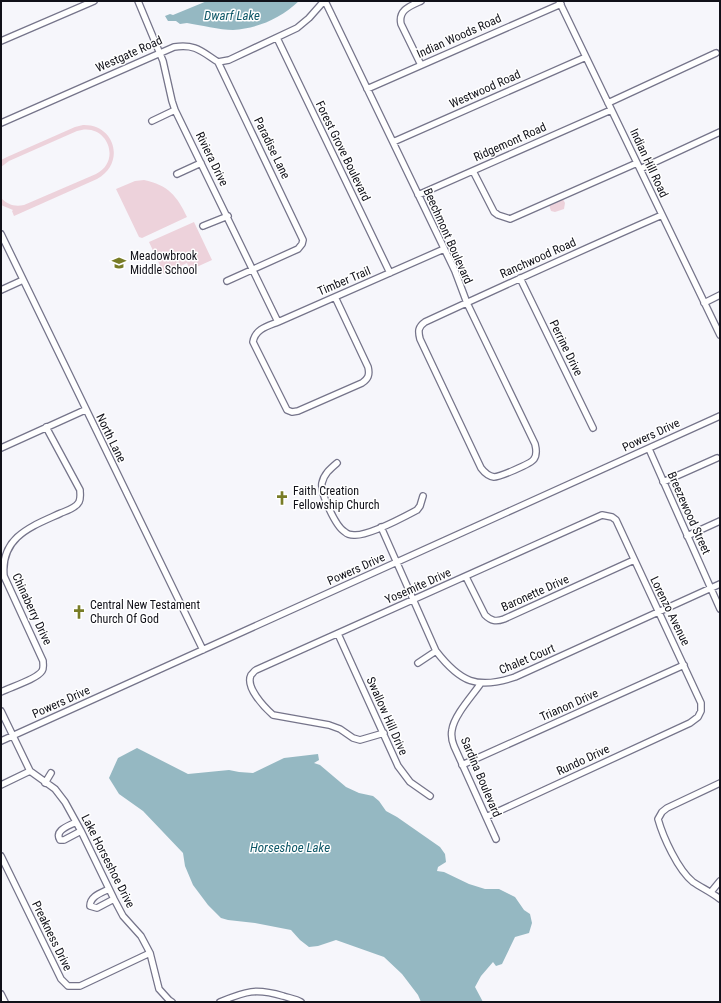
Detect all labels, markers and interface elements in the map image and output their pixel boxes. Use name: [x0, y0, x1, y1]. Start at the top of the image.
water label: Dwarf Lake: [204, 8, 260, 23]
street label: Indian Woods Road: [415, 11, 504, 61]
street label: Westgate Road: [94, 33, 164, 75]
street label: Westwood Road: [447, 67, 523, 111]
street label: Forest Grove Boulevard: [313, 99, 373, 203]
street label: Paradise Lane: [251, 115, 293, 181]
street label: Ridgemont Road: [472, 120, 548, 164]
street label: Indian Hill Road: [627, 126, 671, 200]
street label: Riviera Drive: [193, 130, 231, 189]
street label: Beechmont Boulevard: [421, 186, 475, 286]
street label: Ranchwood Road: [498, 235, 578, 281]
place label: Meadowbrook Middle School: [130, 249, 198, 277]
school or university icon: Meadowbrook Middle School: [111, 255, 127, 271]
street label: Timber Trail: [315, 264, 373, 298]
street label: Perrine Drive: [546, 318, 586, 379]
street label: North Lane: [93, 411, 129, 465]
street label: Powers Drive: [620, 415, 682, 454]
street label: Breezewood Street: [665, 470, 714, 557]
place label: Faith Creation Fellowship Church: [293, 484, 380, 512]
church icon: Faith Creation Fellowship Church: [274, 490, 290, 506]
street label: Powers Drive: [325, 550, 387, 588]
street label: Yosemite Drive: [383, 565, 453, 607]
street label: Chinaberry Drive: [9, 571, 55, 647]
street label: Baronette Drive: [499, 572, 571, 614]
street label: Lorenzo Avenue: [647, 574, 693, 648]
place label: Central New Testament Church Of God: [90, 598, 200, 626]
church icon: Central New Testament Church Of God: [71, 604, 87, 620]
street label: Chalet Court: [497, 641, 557, 677]
street label: Swallow Hill Drive: [363, 675, 411, 758]
street label: Powers Drive: [30, 683, 92, 721]
street label: Trianon Drive: [538, 686, 601, 724]
street label: Sardina Boulevard: [458, 735, 504, 819]
street label: Rundo Drive: [554, 742, 612, 778]
street label: Lake Horseshoe Drive: [78, 812, 138, 910]
water label: Horseshoe Lake: [250, 840, 330, 855]
street label: Preakness Drive: [29, 899, 75, 974]

